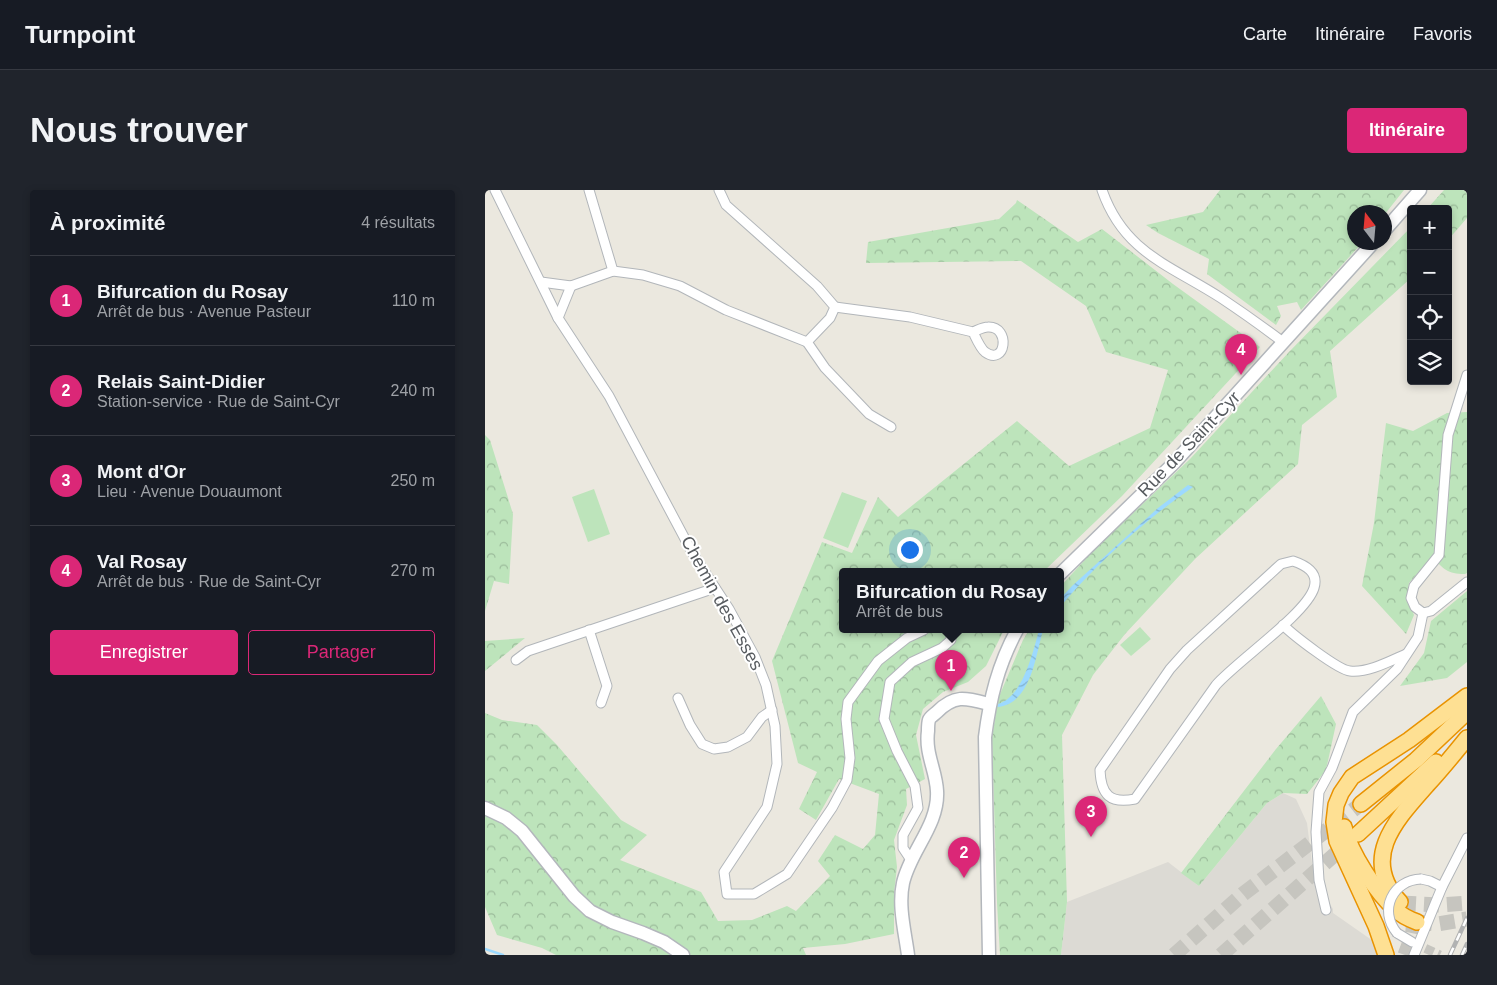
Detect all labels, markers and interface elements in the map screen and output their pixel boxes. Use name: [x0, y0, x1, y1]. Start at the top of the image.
text: Turnpoint: [25, 21, 135, 48]
text: Carte: [1243, 24, 1287, 44]
text: Itinéraire: [1315, 24, 1385, 44]
text: Favoris: [1413, 24, 1472, 44]
button: Itinéraire: [1347, 108, 1467, 153]
text: Nous trouver: [30, 110, 248, 149]
north arrow: [1347, 205, 1392, 250]
map controls: [1407, 205, 1452, 385]
button: +: [1407, 205, 1452, 250]
text: À proximité: [50, 211, 166, 234]
text: 4 résultats: [361, 214, 435, 231]
button: −: [1407, 250, 1452, 295]
text: Bifurcation du Rosay: [97, 281, 288, 302]
text: 1: [62, 292, 70, 309]
text: 110 m: [392, 292, 435, 309]
button: locate: [1407, 295, 1452, 340]
text: Arrêt de bus · Avenue Pasteur: [97, 303, 311, 320]
pin: 4: [1225, 334, 1257, 375]
button: layers: [1407, 340, 1452, 385]
text: Relais Saint-Didier: [97, 371, 265, 392]
text: 2: [62, 382, 70, 399]
text: 240 m: [391, 382, 435, 399]
street label: Rue de Saint-Cyr: [1134, 387, 1244, 501]
text: Station-service · Rue de Saint-Cyr: [97, 393, 340, 410]
text: Mont d'Or: [97, 461, 186, 482]
text: 3: [62, 472, 70, 489]
text: 250 m: [391, 472, 435, 489]
text: Lieu · Avenue Douaumont: [97, 483, 282, 500]
street label: Chemin des Esses: [677, 533, 767, 673]
your location: [897, 537, 923, 563]
text: Val Rosay: [97, 551, 187, 572]
text: 4: [62, 562, 70, 579]
text: 270 m: [391, 562, 435, 579]
popup: [839, 568, 1064, 633]
text: Arrêt de bus · Rue de Saint-Cyr: [97, 573, 321, 590]
text: Bifurcation du Rosay: [856, 581, 1047, 602]
text: Arrêt de bus: [856, 603, 943, 620]
button: Enregistrer: [50, 630, 238, 675]
button: Partager: [248, 630, 435, 675]
pin: 1: [935, 650, 967, 691]
pin: 3: [1075, 796, 1107, 837]
pin: 2: [948, 837, 980, 878]

